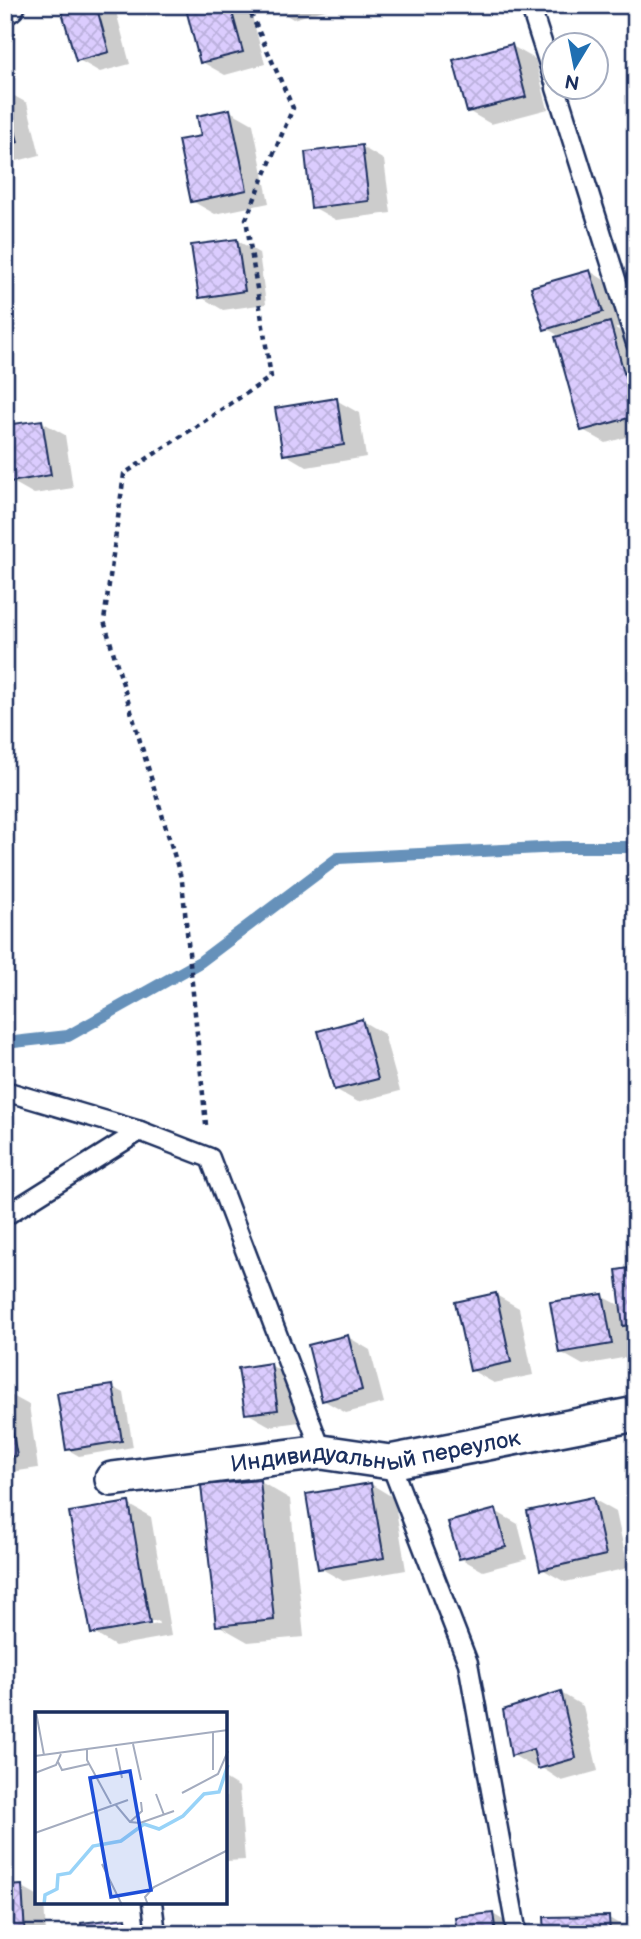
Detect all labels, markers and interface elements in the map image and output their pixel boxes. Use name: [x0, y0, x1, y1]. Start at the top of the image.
north arrow: [540, 32, 610, 102]
text: N: [563, 69, 581, 94]
street label: Индивидуальный переулок: [229, 1424, 523, 1479]
inset map: [35, 1712, 228, 1904]

